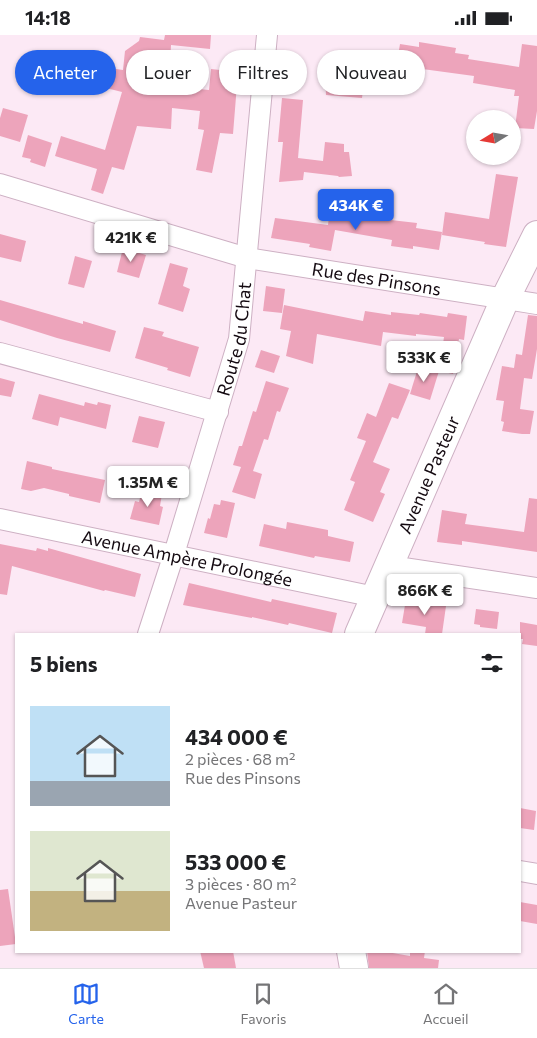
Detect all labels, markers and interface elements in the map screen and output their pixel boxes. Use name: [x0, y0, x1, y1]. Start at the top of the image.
text: 14:18: [25, 6, 71, 29]
chip: Acheter: [15, 50, 116, 95]
chip: Louer: [126, 50, 209, 95]
chip: Filtres: [219, 50, 307, 95]
chip: Nouveau: [317, 50, 425, 95]
north arrow: [466, 110, 521, 165]
map controls: [466, 110, 521, 165]
pin: 434K €: [315, 189, 397, 231]
text: 434K €: [329, 195, 383, 214]
pin: 421K €: [90, 221, 172, 263]
text: 421K €: [105, 227, 157, 246]
street label: Rue des Pinsons: [310, 257, 443, 300]
street label: Route du Chat: [211, 281, 255, 398]
pin: 533K €: [383, 341, 465, 383]
text: 533K €: [397, 347, 451, 366]
street label: Avenue Pasteur: [393, 412, 464, 537]
pin: 1.35M €: [102, 465, 194, 508]
text: 1.35M €: [118, 472, 178, 491]
street label: Avenue Ampère Prolongée: [80, 525, 294, 591]
pin: 866K €: [384, 573, 466, 616]
text: 866K €: [397, 580, 453, 599]
icon: filters: [478, 649, 506, 677]
text: 5 biens: [30, 651, 98, 676]
text: 434 000 €: [185, 724, 288, 749]
icon: home: [70, 726, 130, 786]
text: 2 pièces · 68 m²: [185, 749, 295, 768]
text: Rue des Pinsons: [185, 768, 301, 787]
text: 533 000 €: [185, 849, 286, 874]
icon: home: [70, 851, 130, 911]
text: 3 pièces · 80 m²: [185, 874, 296, 893]
text: Avenue Pasteur: [185, 893, 297, 912]
tab: Carte: [68, 980, 104, 1027]
tab: Favoris: [241, 980, 286, 1027]
tab: Accueil: [423, 980, 469, 1027]

